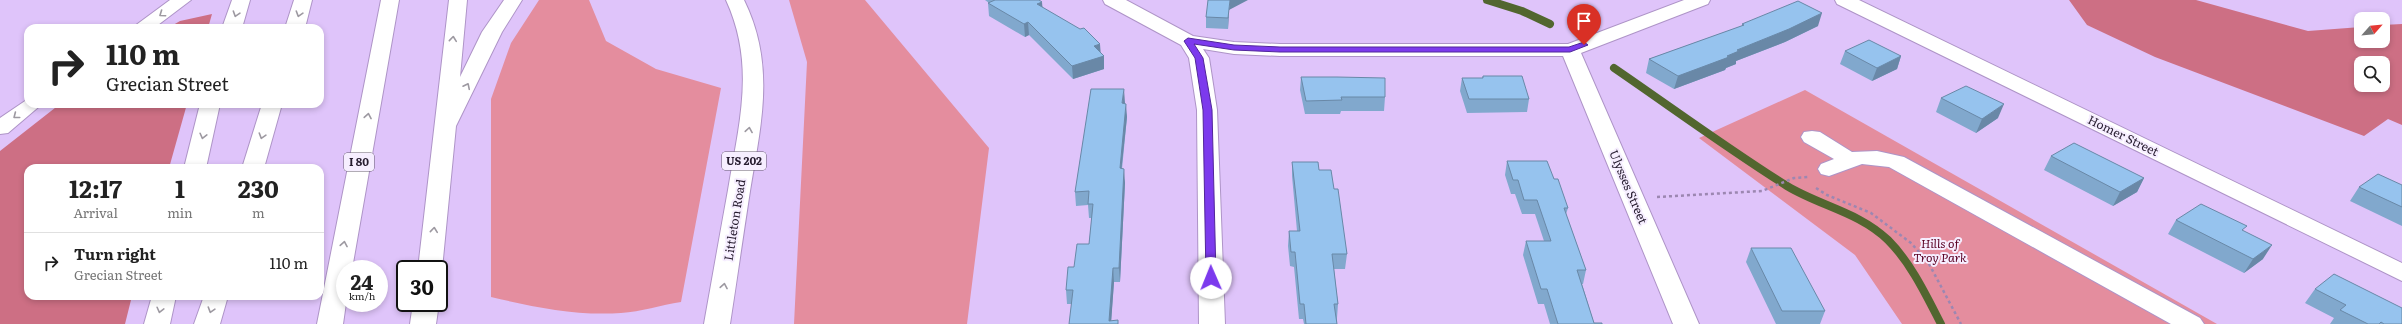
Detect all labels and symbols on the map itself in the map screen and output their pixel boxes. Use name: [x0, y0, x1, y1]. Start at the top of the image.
pin: [1567, 4, 1601, 45]
one-way arrow: [159, 9, 166, 17]
one-way arrow: [232, 10, 241, 17]
one-way arrow: [295, 10, 304, 17]
north arrow: [2354, 12, 2390, 48]
one-way arrow: [448, 36, 457, 42]
one-way arrow: [462, 82, 470, 90]
street label: Homer Street: [2085, 110, 2162, 160]
one-way arrow: [13, 111, 20, 118]
one-way arrow: [363, 113, 371, 119]
one-way arrow: [744, 127, 753, 133]
one-way arrow: [258, 132, 267, 139]
one-way arrow: [199, 133, 207, 139]
street label: Ulysses Street: [1605, 147, 1653, 227]
road number: US 202: [722, 152, 766, 170]
road number: I 80: [344, 153, 374, 171]
street label: Littleton Road: [719, 177, 749, 262]
one-way arrow: [429, 227, 438, 233]
park label: Hills of Troy Park: [1914, 234, 1967, 266]
one-way arrow: [340, 241, 348, 247]
position arrow: [1190, 257, 1232, 299]
speed limit sign: 30: [396, 260, 448, 312]
one-way arrow: [719, 282, 728, 289]
one-way arrow: [207, 306, 216, 313]
one-way arrow: [157, 307, 165, 313]

